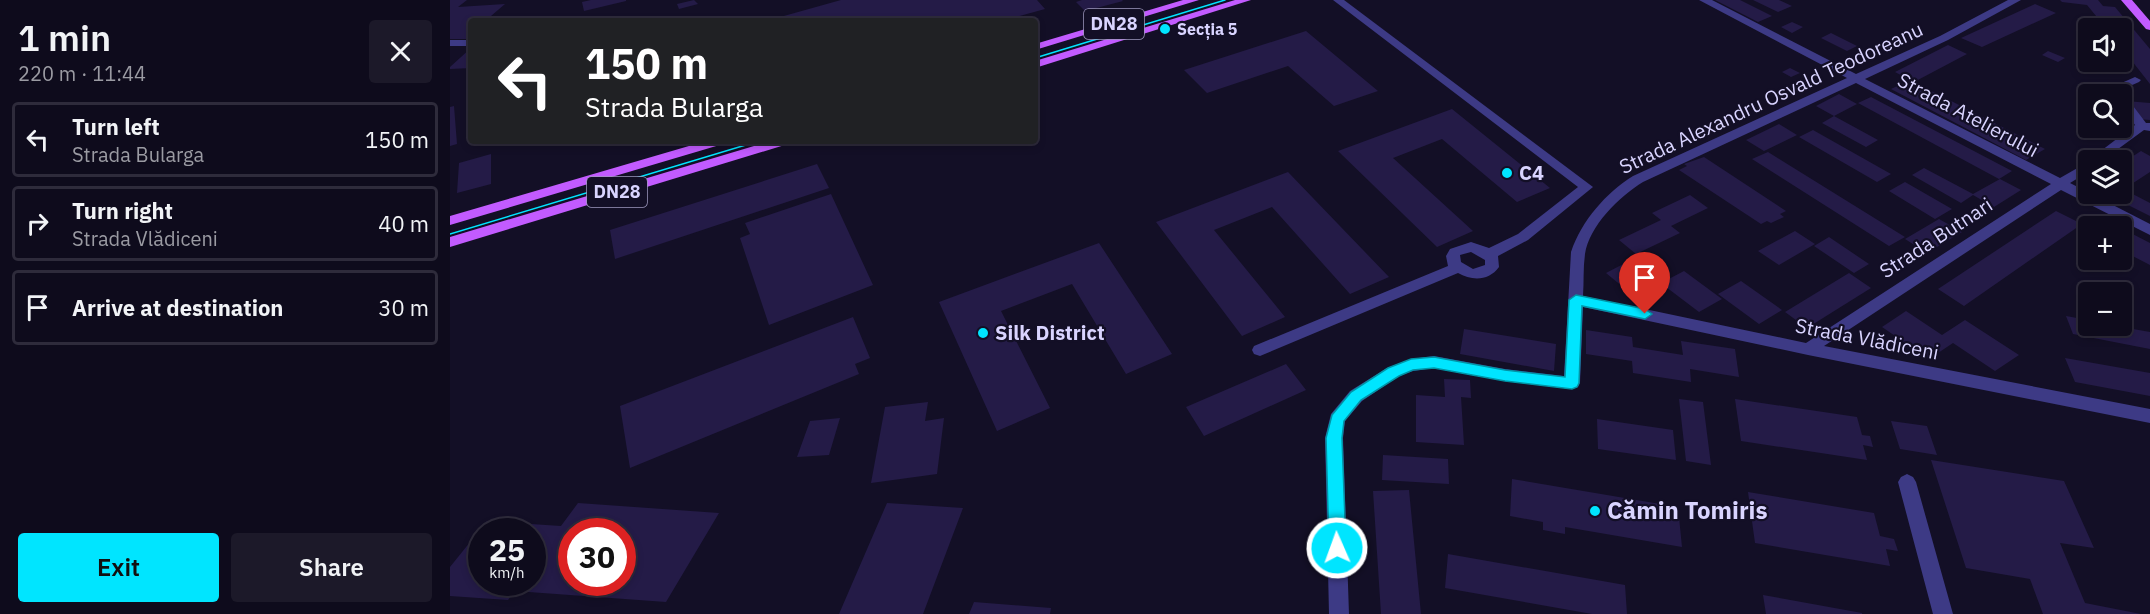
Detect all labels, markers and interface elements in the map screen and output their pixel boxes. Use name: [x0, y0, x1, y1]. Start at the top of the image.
road number: DN28: [1084, 9, 1144, 39]
text: 1 min: [18, 14, 111, 61]
street label: Strada Alexandru Osvald Teodoreanu: [1615, 15, 1927, 180]
map controls: [2078, 18, 2132, 336]
button: sound: [2078, 18, 2132, 72]
place label: Secția 5: [1177, 19, 1238, 40]
button: close: [369, 20, 432, 83]
marker: Secția 5: [1158, 22, 1172, 36]
text: 150 m: [585, 36, 708, 91]
icon: left: [486, 42, 564, 120]
text: 220 m · 11:44: [18, 60, 146, 87]
street label: Strada Atelierului: [1893, 66, 2044, 163]
button: search: [2078, 84, 2132, 138]
text: Strada Bularga: [585, 89, 763, 124]
text: Turn left: [72, 112, 160, 141]
icon: left: [21, 123, 54, 156]
text: 150 m: [365, 125, 429, 154]
text: Strada Bularga: [72, 141, 204, 168]
button: layers: [2078, 150, 2132, 204]
place label: C4: [1519, 159, 1544, 186]
marker: C4: [1500, 166, 1514, 180]
road number: DN28: [587, 177, 647, 207]
street label: Strada Butnari: [1874, 191, 1997, 284]
text: Turn right: [72, 196, 173, 225]
icon: right: [21, 207, 54, 240]
text: 40 m: [378, 209, 429, 238]
button: +: [2078, 216, 2132, 270]
text: Strada Vlădiceni: [72, 225, 218, 252]
pin: [1619, 252, 1670, 314]
icon: arrive: [1628, 261, 1661, 294]
button: −: [2078, 282, 2132, 336]
icon: arrive: [21, 291, 54, 324]
text: Arrive at destination: [72, 293, 283, 322]
text: 30 m: [378, 293, 429, 322]
street label: Strada Vlădiceni: [1793, 311, 1941, 366]
place label: Silk District: [995, 319, 1105, 346]
marker: Silk District: [976, 326, 990, 340]
place label: Cămin Tomiris: [1607, 494, 1768, 526]
marker: Cămin Tomiris: [1588, 504, 1602, 518]
position arrow: [1305, 516, 1369, 580]
speed limit sign: 30: [558, 518, 636, 596]
text: 25: [489, 530, 525, 569]
button: Exit: [18, 533, 219, 602]
button: Share: [231, 533, 432, 602]
text: km/h: [489, 563, 525, 582]

